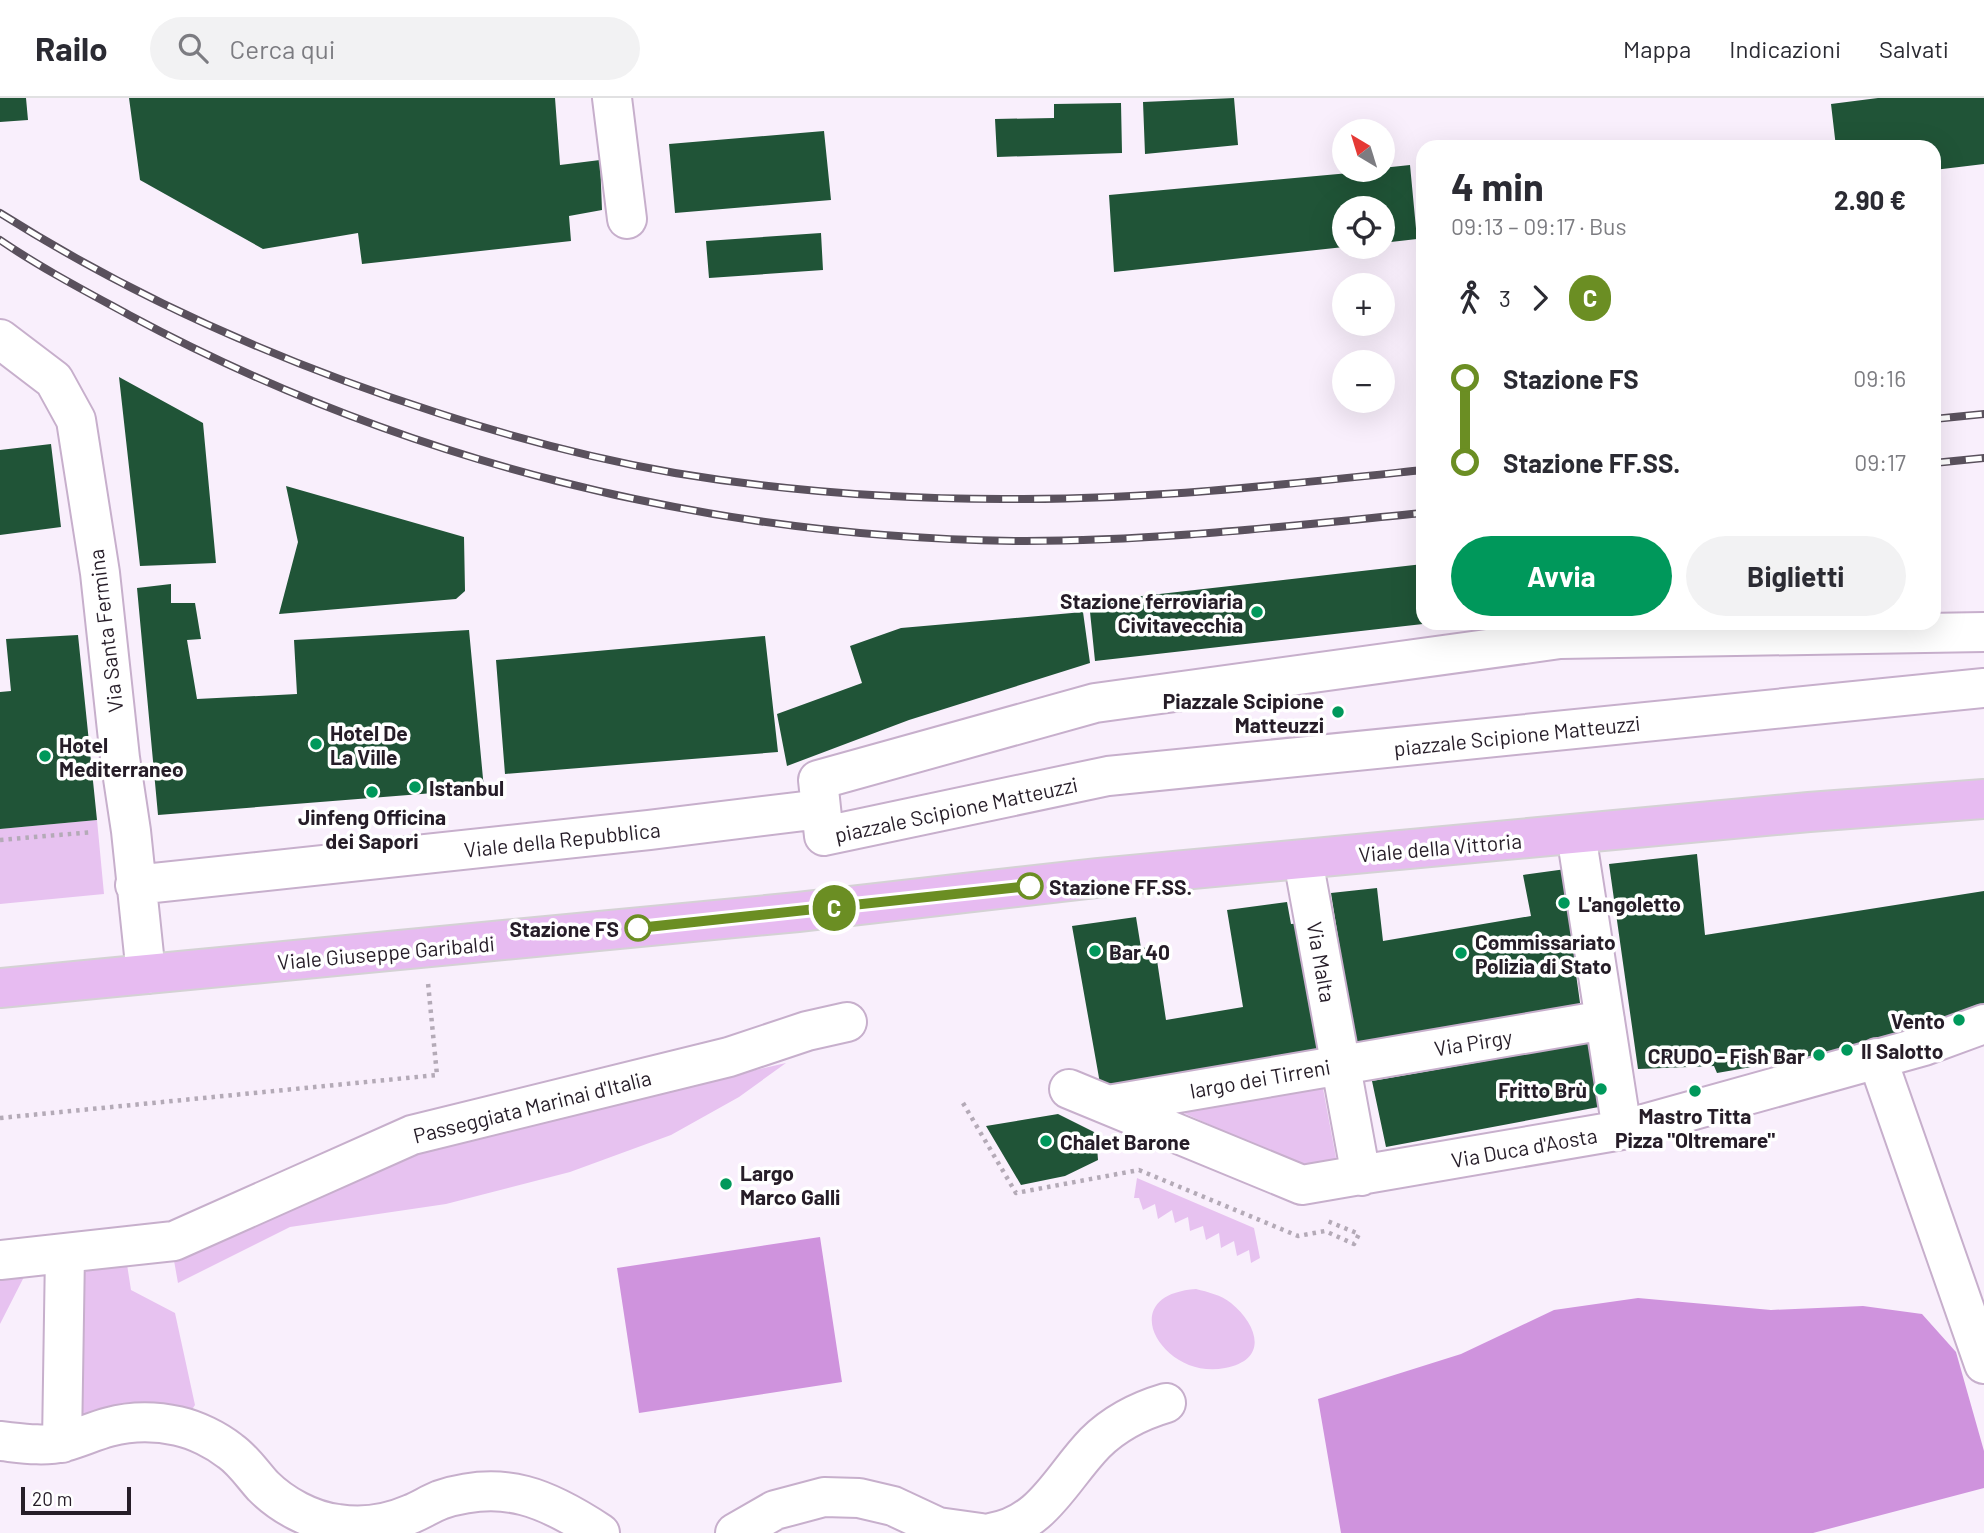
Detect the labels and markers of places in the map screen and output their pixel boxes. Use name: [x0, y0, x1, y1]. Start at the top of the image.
place label: Stazione ferroviaria Civitavecchia: [1060, 588, 1243, 637]
marker: Stazione ferroviaria Civitavecchia: [1249, 604, 1265, 620]
place label: Piazzale Scipione Matteuzzi: [1163, 688, 1324, 737]
marker: Piazzale Scipione Matteuzzi: [1330, 704, 1346, 720]
place label: Hotel De La Ville: [330, 720, 408, 769]
place label: Hotel Mediterraneo: [59, 732, 184, 781]
marker: Hotel De La Ville: [308, 736, 324, 752]
marker: Hotel Mediterraneo: [37, 748, 53, 764]
place label: Istanbul: [429, 775, 504, 800]
marker: Istanbul: [407, 779, 423, 795]
marker: Jinfeng Officina dei Sapori: [364, 784, 380, 800]
place label: Jinfeng Officina dei Sapori: [298, 804, 446, 853]
marker: Stazione FF.SS.: [1017, 873, 1043, 899]
place label: Stazione FF.SS.: [1049, 874, 1192, 899]
place label: L'angoletto: [1578, 891, 1681, 916]
marker: L'angoletto: [1556, 895, 1572, 911]
marker: Stazione FS: [625, 915, 651, 941]
place label: Stazione FS: [509, 916, 619, 941]
place label: Commissariato Polizia di Stato: [1475, 929, 1616, 978]
place label: Bar 40: [1109, 939, 1170, 964]
marker: Bar 40: [1087, 943, 1103, 959]
marker: Commissariato Polizia di Stato: [1453, 945, 1469, 961]
place label: Vento: [1891, 1008, 1945, 1033]
marker: Vento: [1951, 1012, 1967, 1028]
place label: Il Salotto: [1861, 1038, 1943, 1063]
marker: Il Salotto: [1839, 1042, 1855, 1058]
place label: CRUDO - Fish Bar: [1648, 1043, 1805, 1068]
marker: CRUDO - Fish Bar: [1811, 1047, 1827, 1063]
place label: Fritto Brù: [1498, 1077, 1587, 1102]
marker: Fritto Brù: [1593, 1081, 1609, 1097]
marker: Mastro Titta Pizza "Oltremare": [1687, 1083, 1703, 1099]
place label: Mastro Titta Pizza "Oltremare": [1615, 1103, 1775, 1152]
place label: Chalet Barone: [1060, 1129, 1190, 1154]
marker: Chalet Barone: [1038, 1133, 1054, 1149]
place label: Largo Marco Galli: [740, 1160, 840, 1209]
marker: Largo Marco Galli: [718, 1176, 734, 1192]

